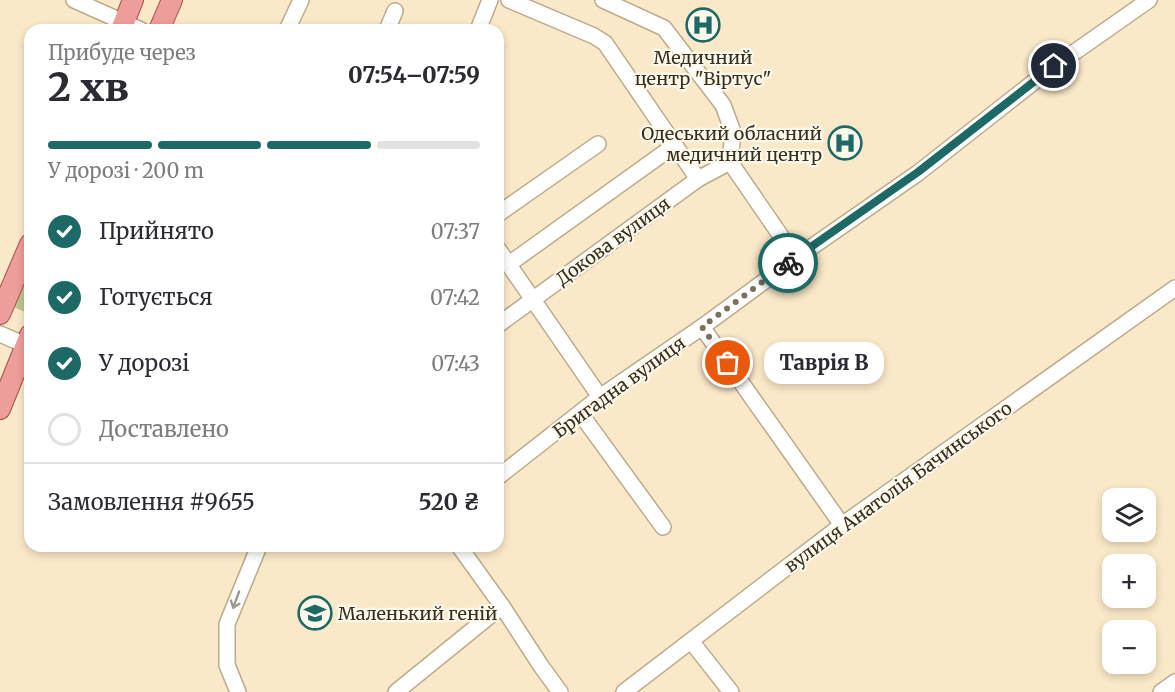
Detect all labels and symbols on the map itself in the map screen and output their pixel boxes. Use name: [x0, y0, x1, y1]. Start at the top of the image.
hospital icon: Медичний центр "Віртус": [685, 7, 721, 43]
pin: [1028, 40, 1079, 91]
place label: Медичний центр "Віртус": [635, 46, 771, 90]
place label: Одеський обласний медичний центр: [641, 122, 822, 166]
hospital icon: Одеський обласний медичний центр: [827, 125, 863, 161]
street label: Докова вулиця: [551, 192, 675, 290]
courier: [758, 233, 818, 293]
street label: Бригадна вулиця: [548, 331, 690, 443]
pin: [702, 337, 753, 388]
callout: Таврія В: [764, 342, 884, 384]
street label: вулиця Анатолія Бачинського: [780, 397, 1016, 577]
one-way arrow: [229, 590, 240, 609]
school or university icon: Маленький геній: [297, 595, 333, 631]
place label: Маленький геній: [338, 602, 498, 625]

